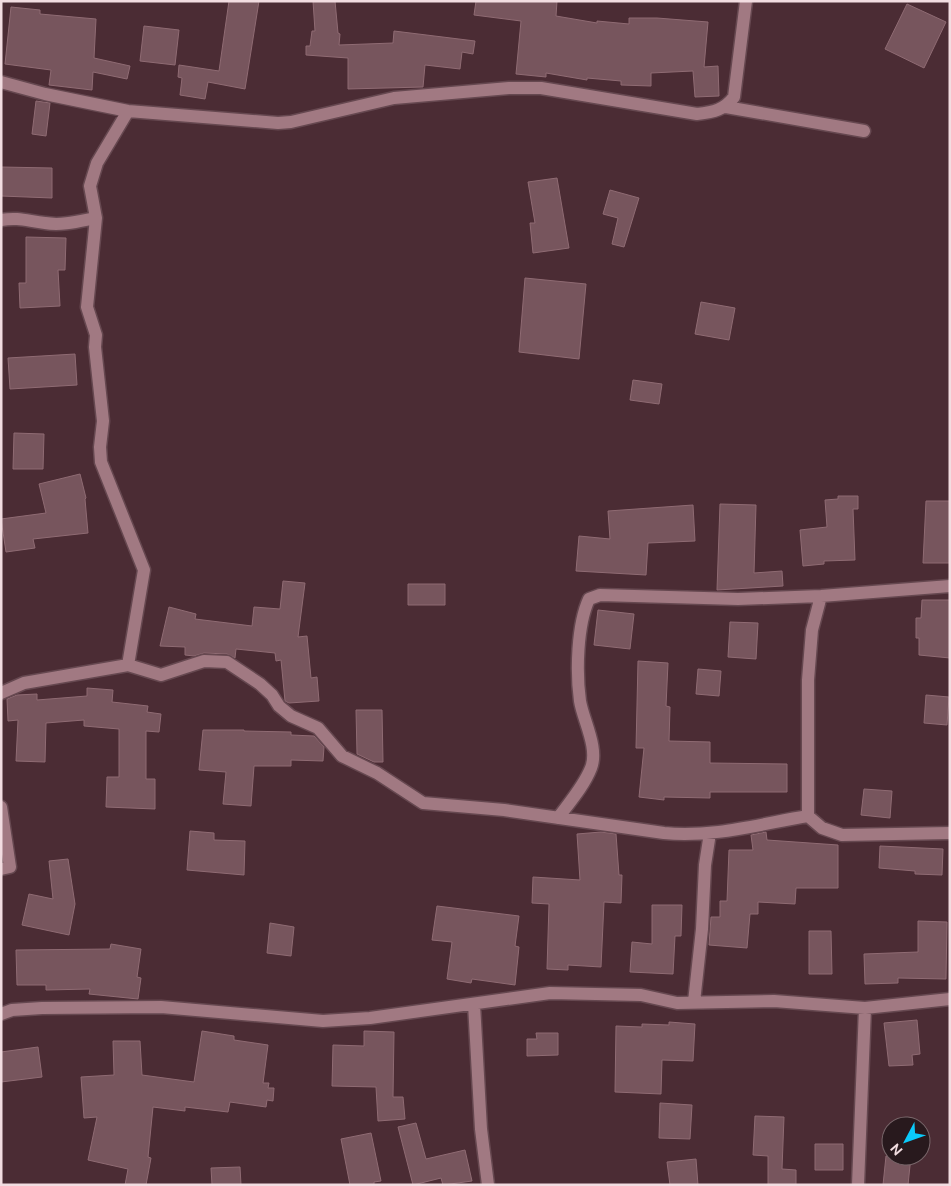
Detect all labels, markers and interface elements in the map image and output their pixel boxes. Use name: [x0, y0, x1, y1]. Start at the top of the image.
north arrow: [881, 1116, 931, 1166]
text: N: [887, 1140, 906, 1159]

